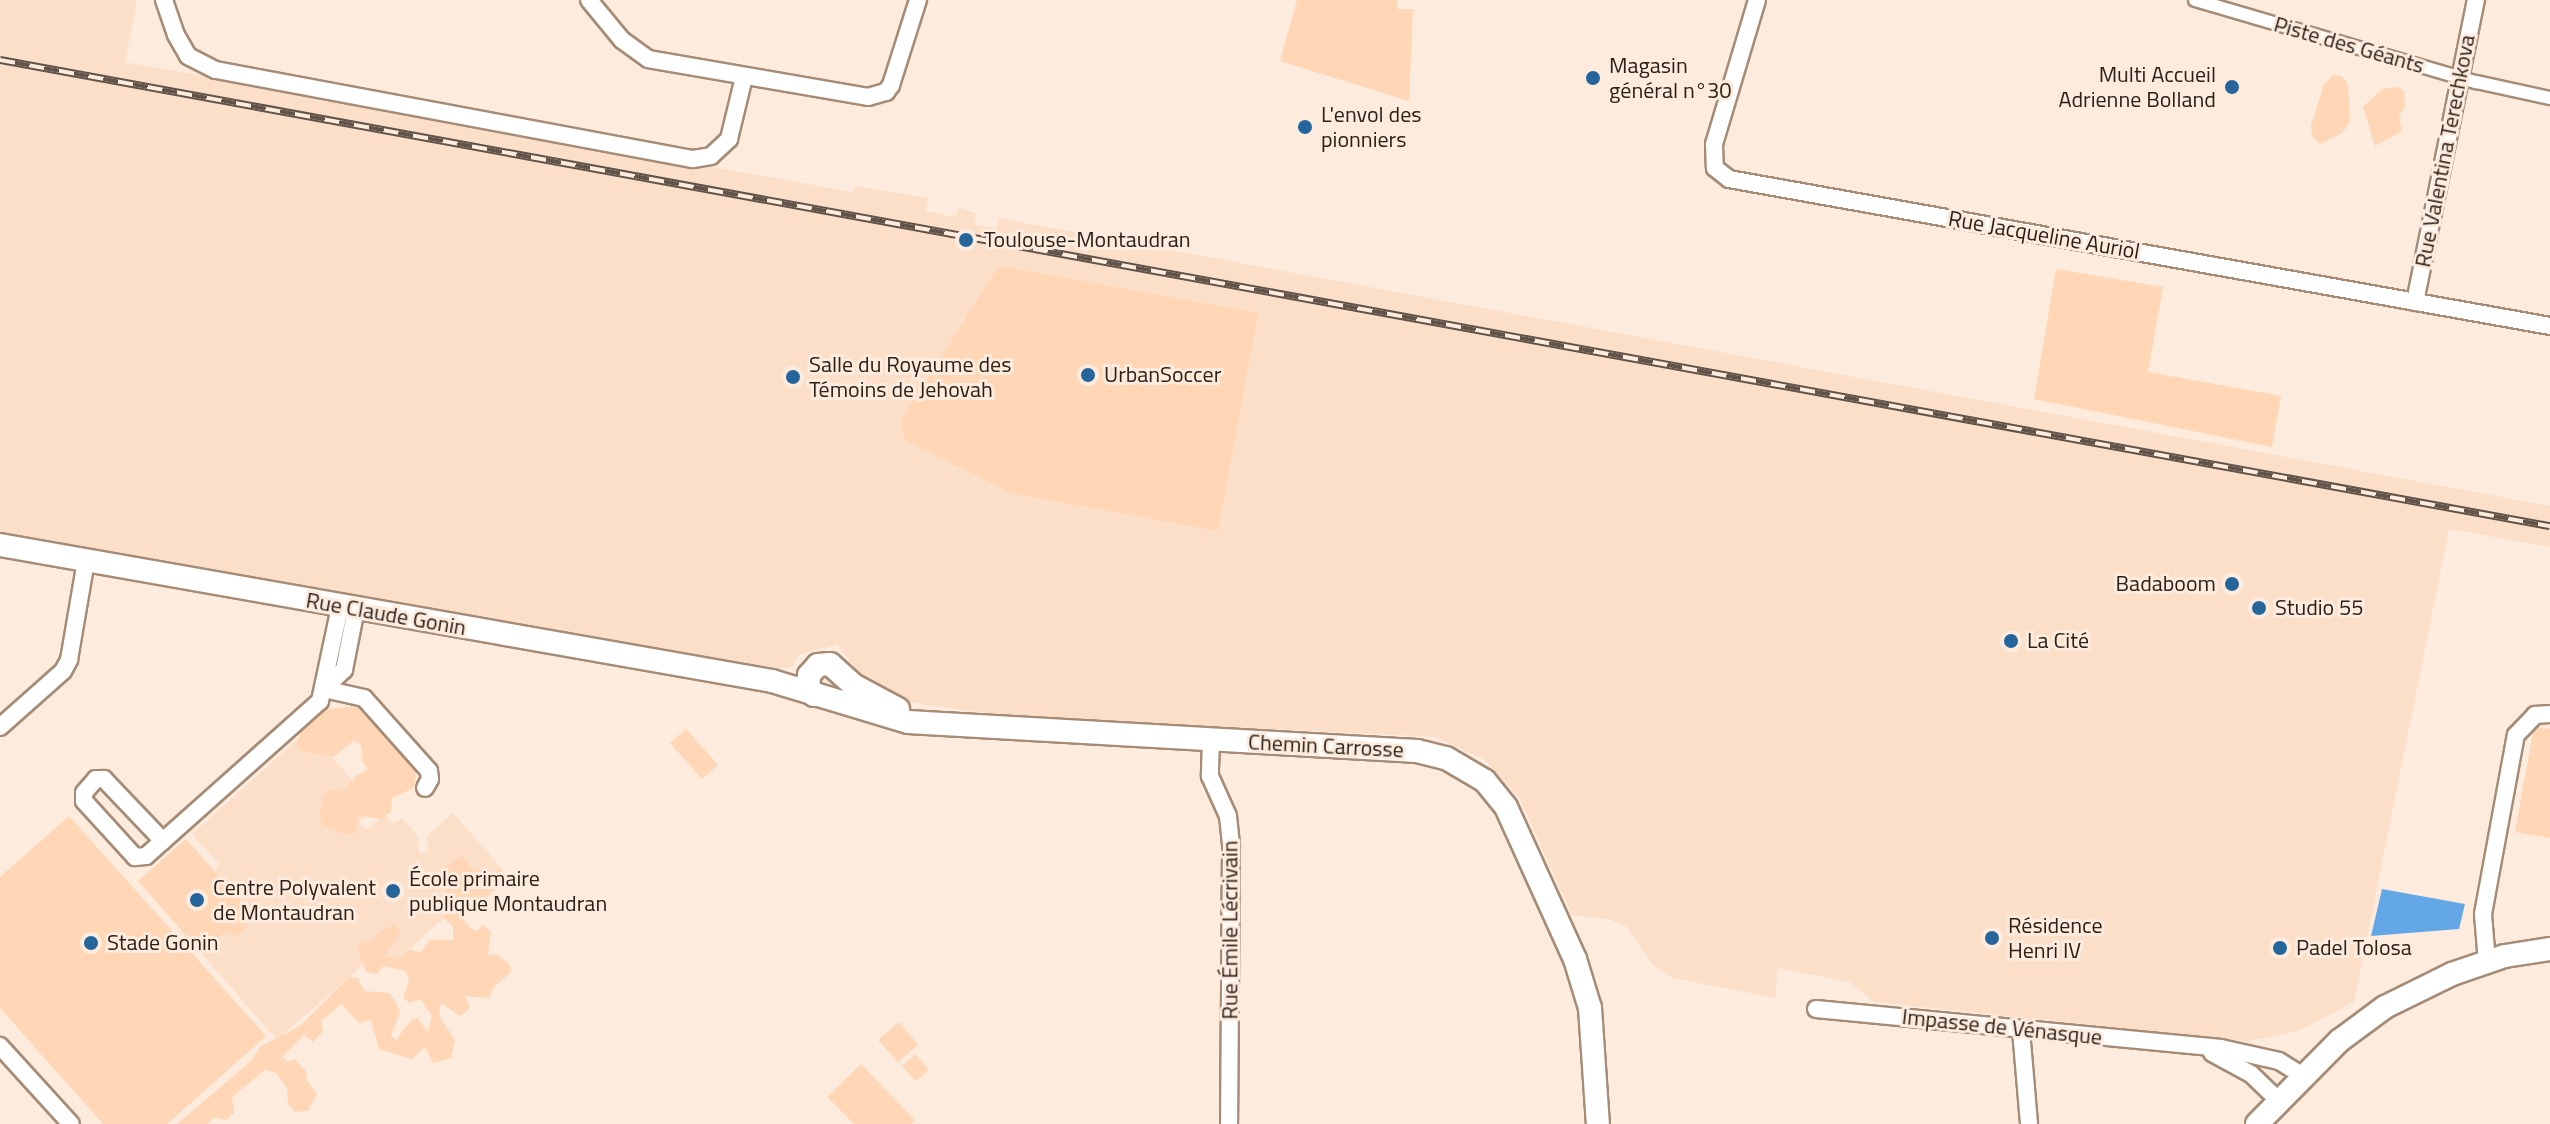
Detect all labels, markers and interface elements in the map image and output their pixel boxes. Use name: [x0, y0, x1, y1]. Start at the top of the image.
street label: Piste des Géants: [2271, 11, 2427, 79]
street label: Rue Valentina Terechkova: [2410, 33, 2480, 269]
place label: Magasin général n°30: [1609, 52, 1732, 104]
place label: Multi Accueil Adrienne Bolland: [2058, 61, 2216, 112]
marker: Magasin général n°30: [1584, 69, 1602, 87]
marker: Multi Accueil Adrienne Bolland: [2223, 78, 2241, 96]
place label: L'envol des pionniers: [1321, 101, 1422, 152]
marker: L'envol des pionniers: [1296, 118, 1314, 136]
street label: Rue Jacqueline Auriol: [1946, 205, 2142, 265]
place label: Toulouse-Montaudran: [984, 227, 1190, 253]
marker: Toulouse-Montaudran: [955, 229, 977, 251]
place label: Salle du Royaume des Témoins de Jehovah: [809, 351, 1011, 402]
place label: UrbanSoccer: [1104, 362, 1221, 388]
marker: UrbanSoccer: [1079, 366, 1097, 384]
marker: Salle du Royaume des Témoins de Jehovah: [784, 368, 802, 386]
place label: Badaboom: [2116, 571, 2216, 597]
marker: Badaboom: [2223, 575, 2241, 593]
street label: Rue Claude Gonin: [304, 587, 468, 641]
place label: Studio 55: [2275, 595, 2364, 621]
marker: Studio 55: [2250, 599, 2268, 617]
place label: La Cité: [2027, 628, 2089, 654]
marker: La Cité: [2002, 632, 2020, 650]
street label: Chemin Carrosse: [1247, 729, 1405, 763]
street label: Rue Émile Lécrivain: [1217, 840, 1243, 1020]
place label: École primaire publique Montaudran: [409, 865, 607, 916]
place label: Centre Polyvalent de Montaudran: [213, 874, 376, 926]
marker: École primaire publique Montaudran: [384, 882, 402, 900]
marker: Centre Polyvalent de Montaudran: [188, 891, 206, 909]
place label: Résidence Henri IV: [2008, 912, 2103, 964]
marker: Résidence Henri IV: [1983, 929, 2001, 947]
place label: Stade Gonin: [107, 930, 219, 956]
marker: Stade Gonin: [82, 934, 100, 952]
place label: Padel Tolosa: [2296, 935, 2412, 961]
marker: Padel Tolosa: [2271, 939, 2289, 957]
street label: Impasse de Vénasque: [1901, 1003, 2103, 1051]

